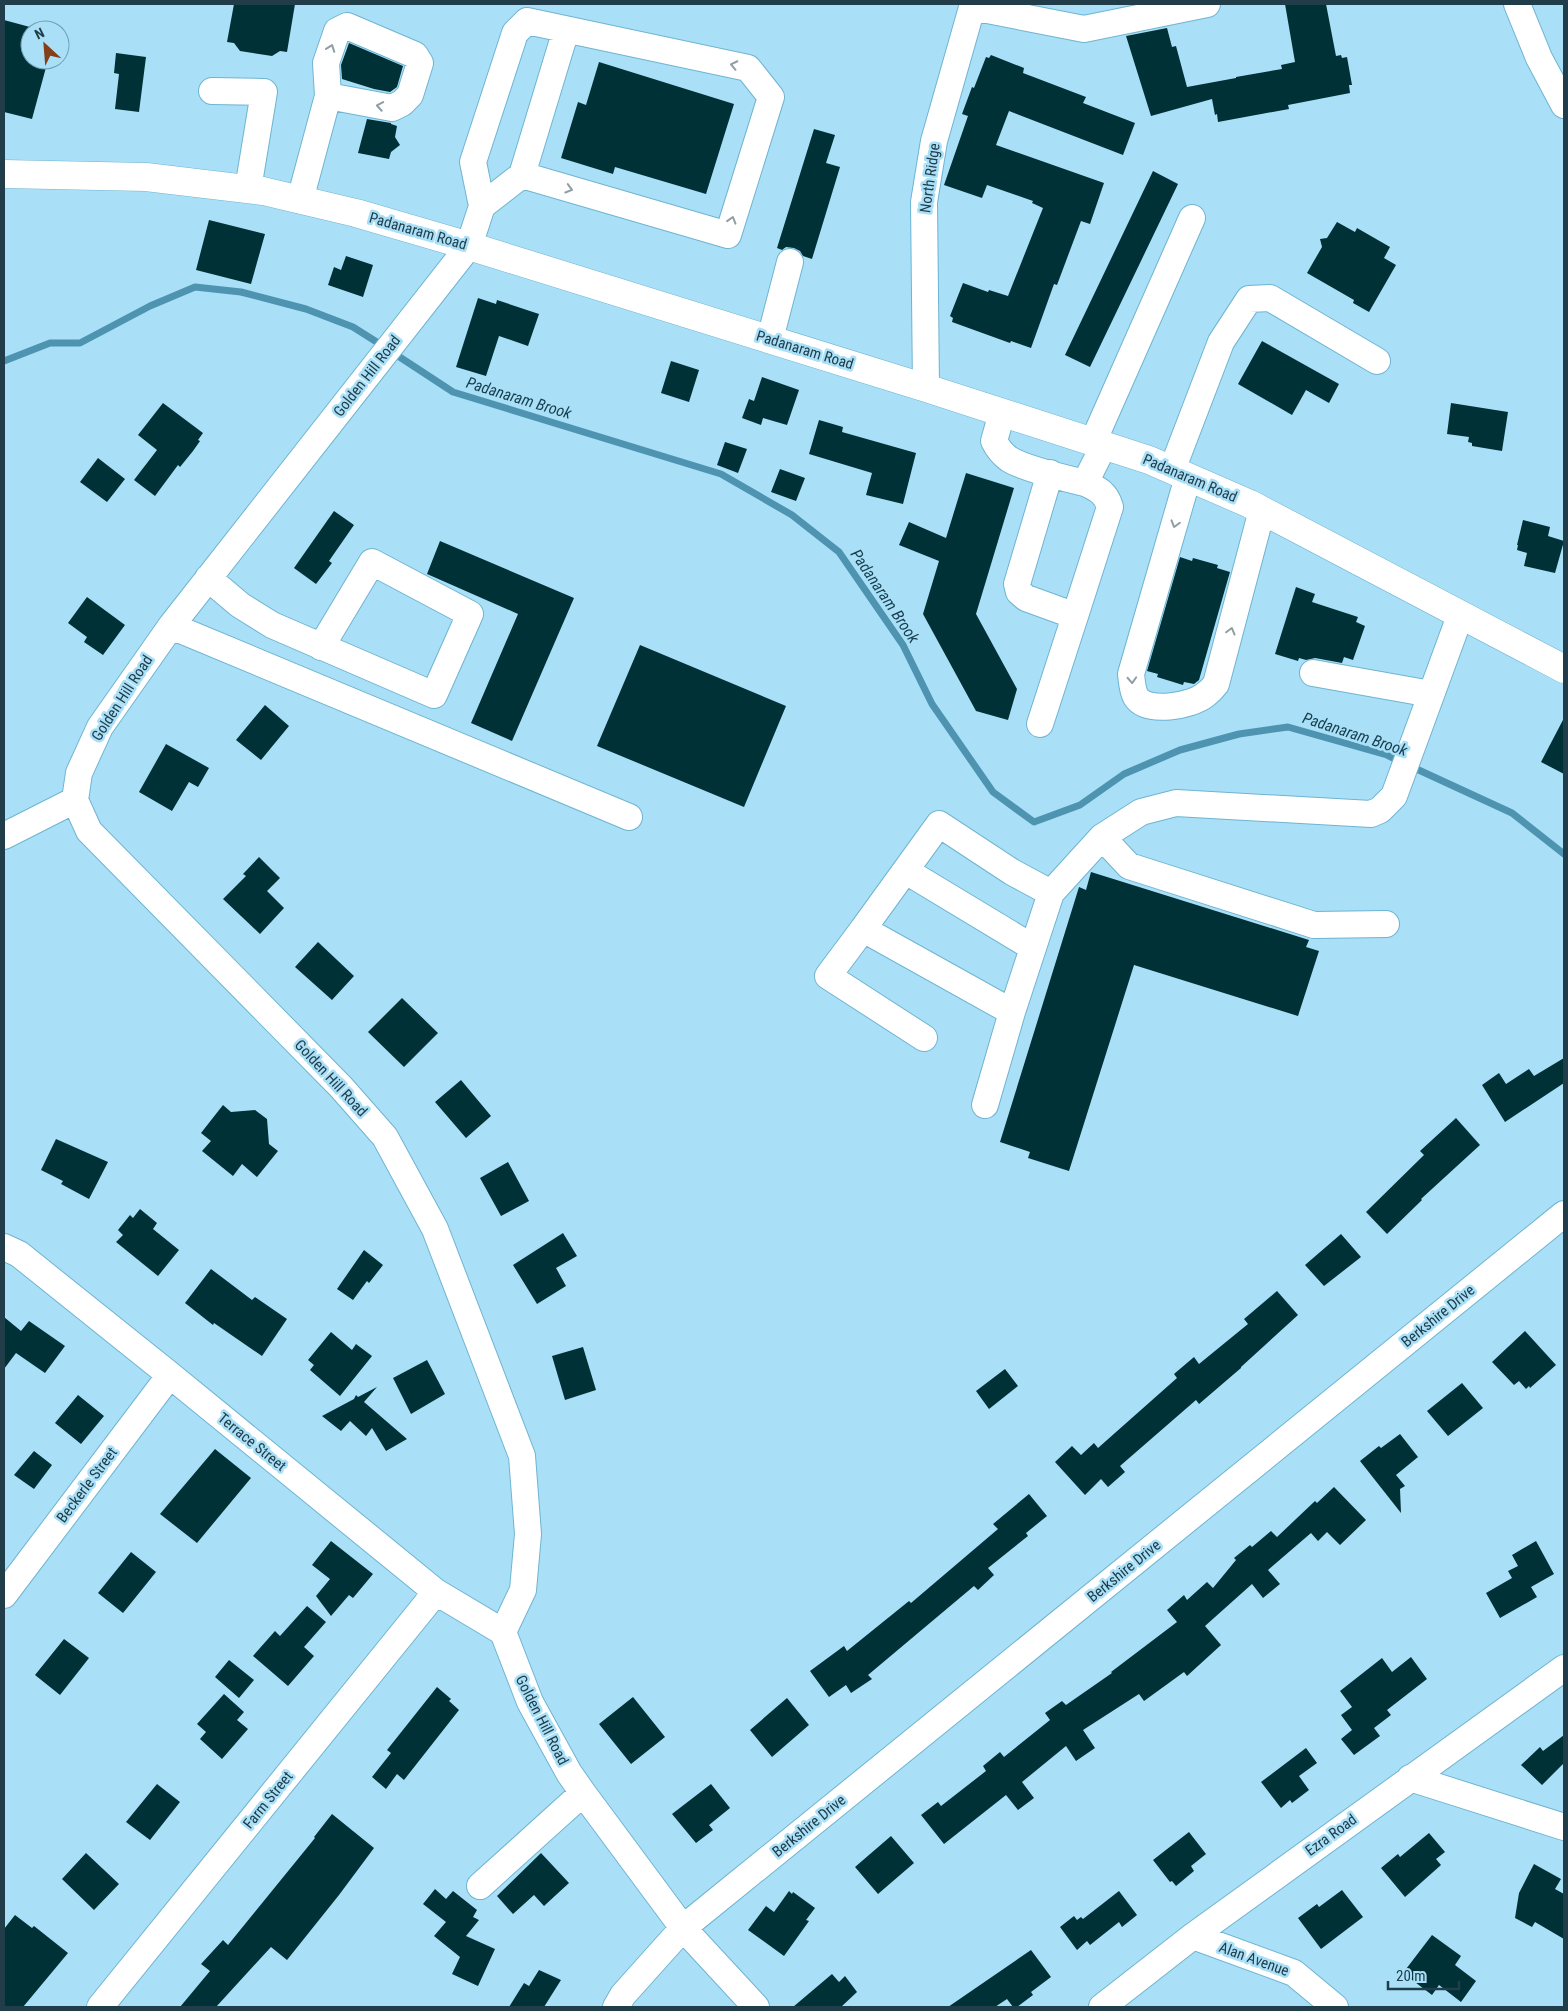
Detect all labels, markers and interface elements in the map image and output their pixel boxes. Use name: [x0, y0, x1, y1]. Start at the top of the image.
north arrow: [20, 20, 70, 70]
text: N: [32, 24, 47, 42]
one-way arrow: [325, 45, 335, 53]
one-way arrow: [730, 61, 739, 71]
one-way arrow: [376, 101, 385, 111]
street label: North Ridge: [916, 142, 944, 214]
one-way arrow: [565, 183, 574, 194]
street label: Padanaram Road: [367, 208, 469, 254]
one-way arrow: [727, 217, 737, 225]
street label: Padanaram Road: [754, 327, 856, 373]
street label: Golden Hill Road: [330, 332, 404, 420]
water label: Padanaram Brook: [464, 373, 575, 423]
street label: Padanaram Road: [1140, 450, 1240, 506]
one-way arrow: [1170, 519, 1180, 527]
water label: Padanaram Brook: [847, 546, 924, 647]
one-way arrow: [1225, 628, 1235, 636]
street label: Golden Hill Road: [88, 652, 156, 744]
one-way arrow: [1127, 676, 1138, 684]
water label: Padanaram Brook: [1300, 708, 1411, 760]
street label: Golden Hill Road: [291, 1036, 371, 1120]
street label: Berkshire Drive: [1398, 1281, 1478, 1351]
street label: Terrace Street: [214, 1409, 290, 1475]
street label: Beckerle Street: [53, 1444, 121, 1526]
street label: Berkshire Drive: [1084, 1536, 1164, 1606]
street label: Golden Hill Road: [512, 1672, 572, 1768]
street label: Farm Street: [239, 1768, 297, 1832]
street label: Berkshire Drive: [769, 1791, 849, 1861]
street label: Ezra Road: [1302, 1810, 1360, 1860]
street label: Alan Avenue: [1217, 1938, 1291, 1980]
scale bar: [1388, 1958, 1459, 1990]
text: 20 m: [1396, 1967, 1426, 1985]

